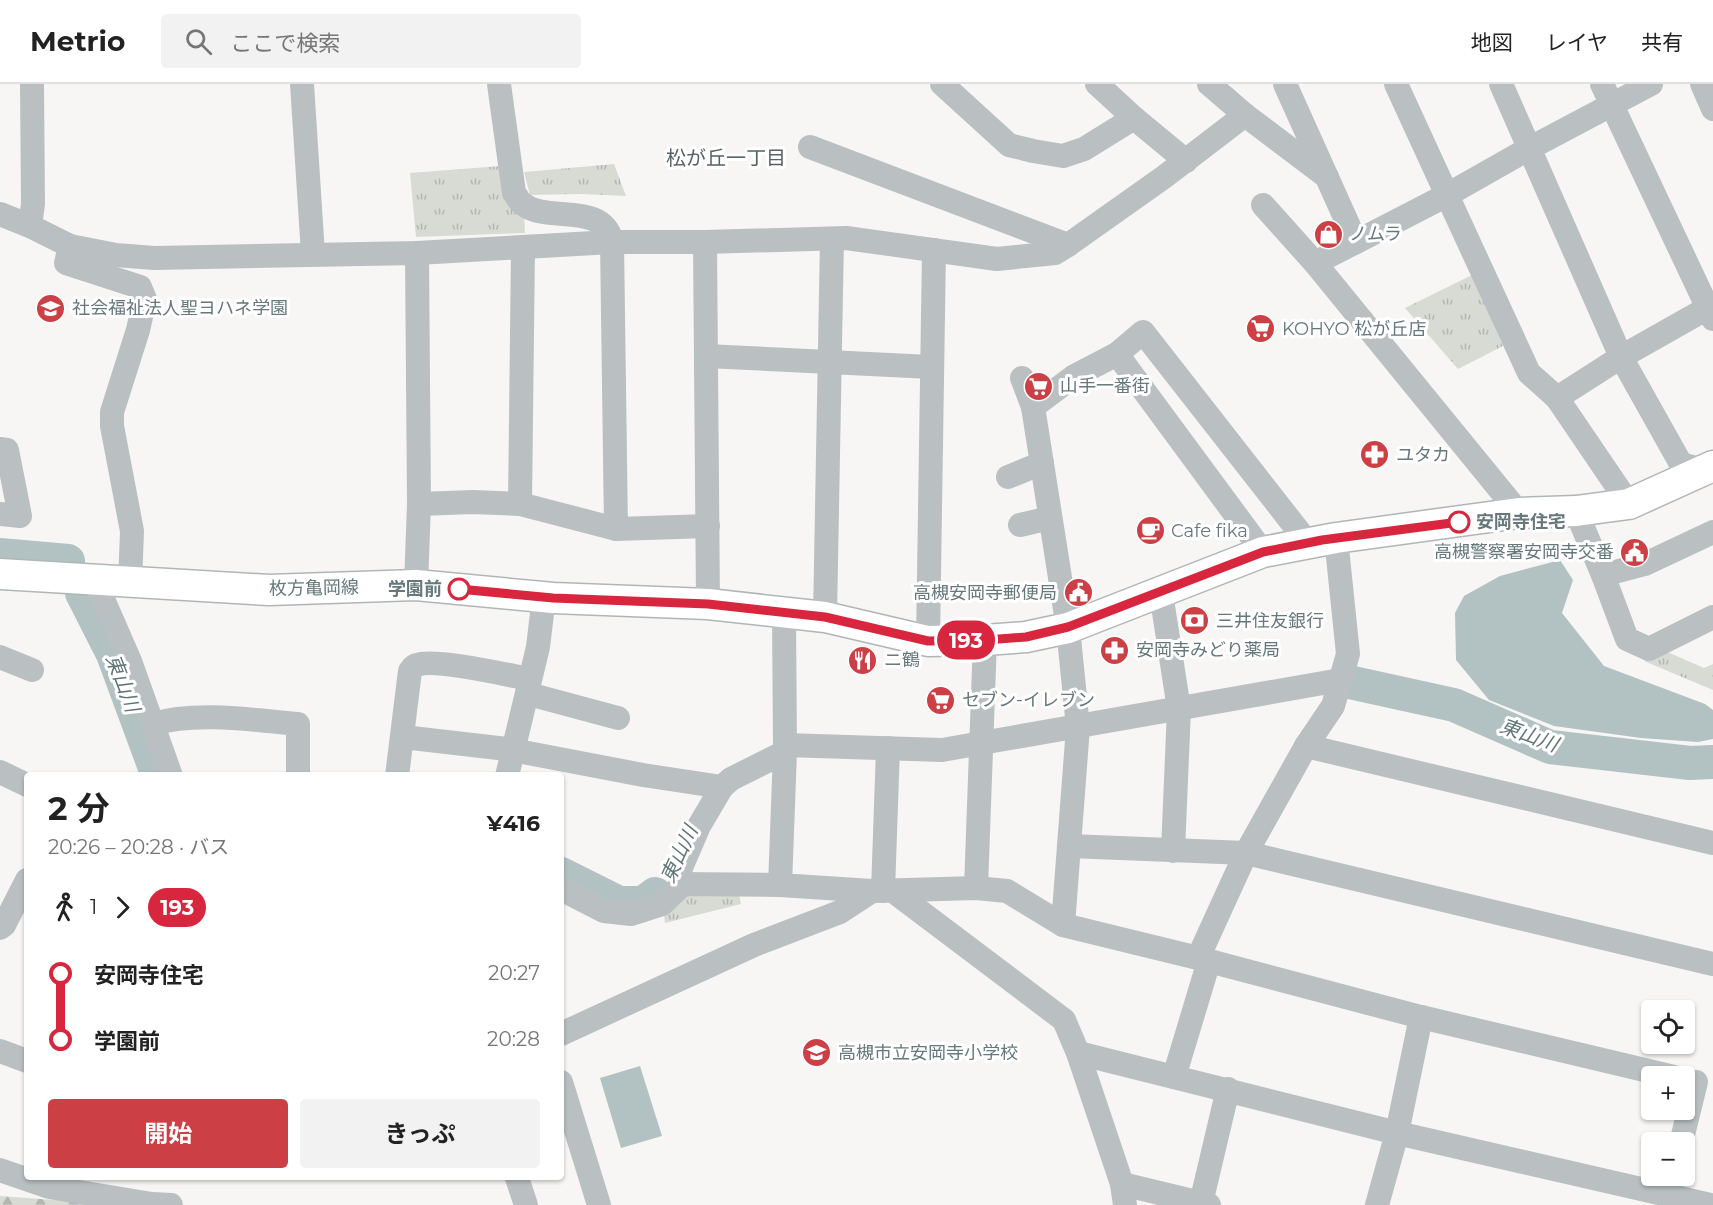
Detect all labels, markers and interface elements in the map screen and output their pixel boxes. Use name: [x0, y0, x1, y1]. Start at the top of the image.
search box: [161, 14, 581, 68]
text: Metrio: [30, 24, 125, 58]
icon: search: [182, 25, 215, 58]
text: ここで検索: [230, 30, 340, 57]
text: 地図: [1471, 30, 1513, 55]
text: レイヤ: [1546, 30, 1608, 55]
text: 共有: [1641, 30, 1683, 55]
district label: 松が丘一丁目: [666, 146, 786, 170]
shop icon: ノムラ: [1312, 218, 1344, 250]
place label: ノムラ: [1349, 223, 1402, 245]
school or university icon: 社会福祉法人聖ヨハネ学園: [35, 292, 67, 324]
place label: 社会福祉法人聖ヨハネ学園: [72, 297, 288, 319]
supermarket icon: KOHYO 松が丘店: [1245, 313, 1277, 345]
place label: KOHYO 松が丘店: [1282, 318, 1426, 340]
supermarket icon: 山手一番街: [1023, 370, 1055, 402]
place label: 山手一番街: [1060, 375, 1150, 397]
pharmacy icon: ユタカ: [1359, 439, 1391, 471]
place label: ユタカ: [1396, 444, 1450, 466]
marker: 安岡寺住宅: [1448, 511, 1470, 533]
place label: 安岡寺住宅: [1476, 511, 1566, 533]
cafe icon: Cafe fika: [1134, 515, 1166, 547]
place label: Cafe fika: [1171, 520, 1248, 542]
public building icon: 高槻警察署安岡寺交番: [1619, 536, 1651, 568]
place label: 高槻警察署安岡寺交番: [1434, 541, 1614, 563]
street label: 枚方亀岡線: [269, 576, 359, 600]
public building icon: 高槻安岡寺郵便局: [1062, 577, 1094, 609]
place label: 学園前: [388, 578, 442, 600]
marker: 学園前: [448, 578, 470, 600]
place label: 高槻安岡寺郵便局: [913, 582, 1057, 604]
bank icon: 三井住友銀行: [1179, 605, 1211, 637]
place label: 三井住友銀行: [1216, 610, 1324, 632]
line badge: 193: [932, 620, 1000, 660]
text: 193: [949, 628, 983, 653]
pharmacy icon: 安岡寺みどり薬局: [1099, 634, 1131, 666]
place label: 安岡寺みどり薬局: [1136, 639, 1280, 661]
restaurant icon: ニ鶴: [847, 644, 879, 676]
place label: ニ鶴: [884, 649, 920, 671]
water label: 東山川: [101, 651, 146, 717]
supermarket icon: セブン-イレブン: [925, 684, 957, 716]
place label: セブン-イレブン: [962, 689, 1095, 711]
water label: 東山川: [1497, 713, 1563, 757]
text: 2 分: [48, 788, 110, 828]
text: ¥416: [487, 810, 540, 837]
water label: 東山川: [655, 820, 703, 886]
text: 20:26 – 20:28 · バス: [48, 835, 229, 859]
icon: walk: [48, 891, 81, 924]
icon: forward: [106, 891, 139, 924]
text: 1: [90, 895, 97, 919]
text: 193: [160, 895, 194, 920]
text: 20:27: [488, 961, 540, 985]
text: 安岡寺住宅: [94, 962, 204, 989]
map controls: [1641, 1000, 1695, 1186]
button: locate: [1641, 1000, 1695, 1054]
text: 20:28: [487, 1027, 540, 1051]
text: 学園前: [94, 1028, 160, 1055]
school or university icon: 高槻市立安岡寺小学校: [801, 1037, 833, 1069]
place label: 高槻市立安岡寺小学校: [838, 1042, 1018, 1064]
button: +: [1641, 1066, 1695, 1120]
button: 開始: [48, 1099, 288, 1168]
button: きっぷ: [300, 1099, 540, 1168]
button: −: [1641, 1132, 1695, 1186]

